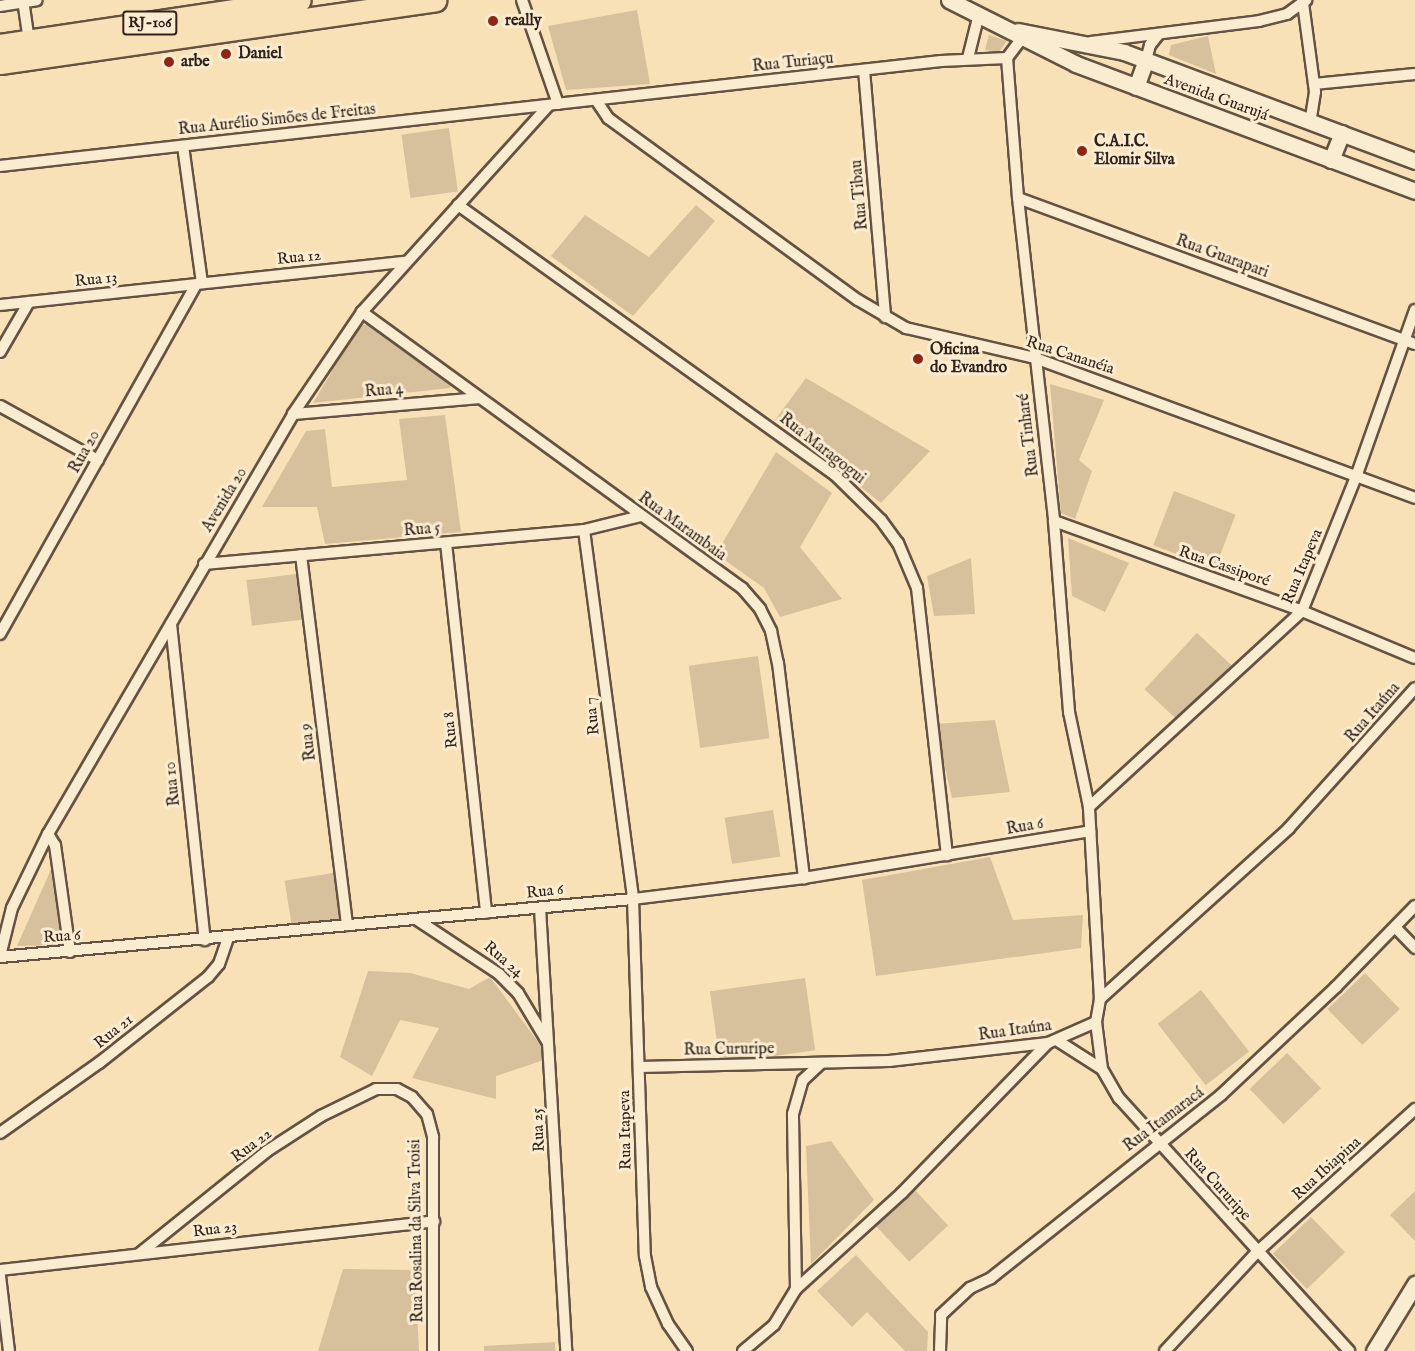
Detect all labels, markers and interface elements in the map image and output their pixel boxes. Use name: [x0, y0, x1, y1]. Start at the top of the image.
road number: RJ-106: [122, 11, 178, 35]
place label: really: [505, 11, 542, 31]
marker: really: [486, 14, 500, 28]
place label: Daniel: [238, 44, 282, 64]
marker: Daniel: [219, 47, 233, 61]
street label: Rua Turiaçu: [751, 49, 835, 77]
place label: arbe: [181, 52, 210, 72]
marker: arbe: [162, 55, 176, 69]
street label: Avenida Guarujá: [1161, 70, 1271, 126]
street label: Rua Aurélio Simões de Freitas: [177, 100, 377, 140]
place label: C.A.I.C. Elomir Silva: [1094, 132, 1175, 170]
marker: C.A.I.C. Elomir Silva: [1075, 144, 1089, 158]
street label: Rua Tibau: [847, 159, 873, 231]
street label: Rua Guarapari: [1173, 231, 1271, 283]
street label: Rua 12: [276, 246, 322, 270]
street label: Rua 13: [74, 268, 118, 292]
street label: Rua Cananéia: [1023, 333, 1117, 379]
place label: Oficina do Evandro: [930, 340, 1007, 378]
marker: Oficina do Evandro: [911, 352, 925, 366]
street label: Rua 4: [364, 380, 404, 402]
street label: Rua Tinharé: [1014, 392, 1044, 478]
street label: Rua Maragogui: [775, 409, 869, 489]
street label: Rua 20: [65, 427, 105, 477]
street label: Avenida 20: [198, 464, 252, 536]
street label: Rua Marambaia: [634, 489, 730, 565]
street label: Rua 5: [403, 519, 441, 541]
street label: Rua Itapeva: [1279, 526, 1327, 608]
street label: Rua Cassiporé: [1176, 542, 1272, 592]
street label: Rua Itaúna: [1342, 679, 1404, 747]
street label: Rua 7: [581, 696, 605, 736]
street label: Rua 8: [440, 711, 462, 749]
street label: Rua 9: [297, 722, 321, 762]
street label: Rua 10: [161, 761, 185, 807]
street label: Rua 6: [1005, 814, 1045, 840]
street label: Rua 6: [525, 880, 565, 904]
street label: Rua 6: [43, 926, 81, 948]
street label: Rua 24: [479, 938, 527, 982]
street label: Rua 21: [91, 1011, 137, 1053]
street label: Rua Itaúna: [977, 1016, 1053, 1046]
street label: Rua Cururipe: [683, 1040, 775, 1060]
street label: Rua Itamaracá: [1120, 1084, 1208, 1156]
street label: Rua Itapeva: [616, 1090, 636, 1170]
street label: Rua 25: [528, 1108, 550, 1152]
street label: Rua 22: [228, 1125, 276, 1167]
street label: Rua Ibiapina: [1289, 1133, 1365, 1205]
street label: Rua Rosalina da Silva Troisi: [406, 1139, 428, 1323]
street label: Rua Cururipe: [1179, 1145, 1255, 1225]
street label: Rua 23: [192, 1218, 238, 1242]

